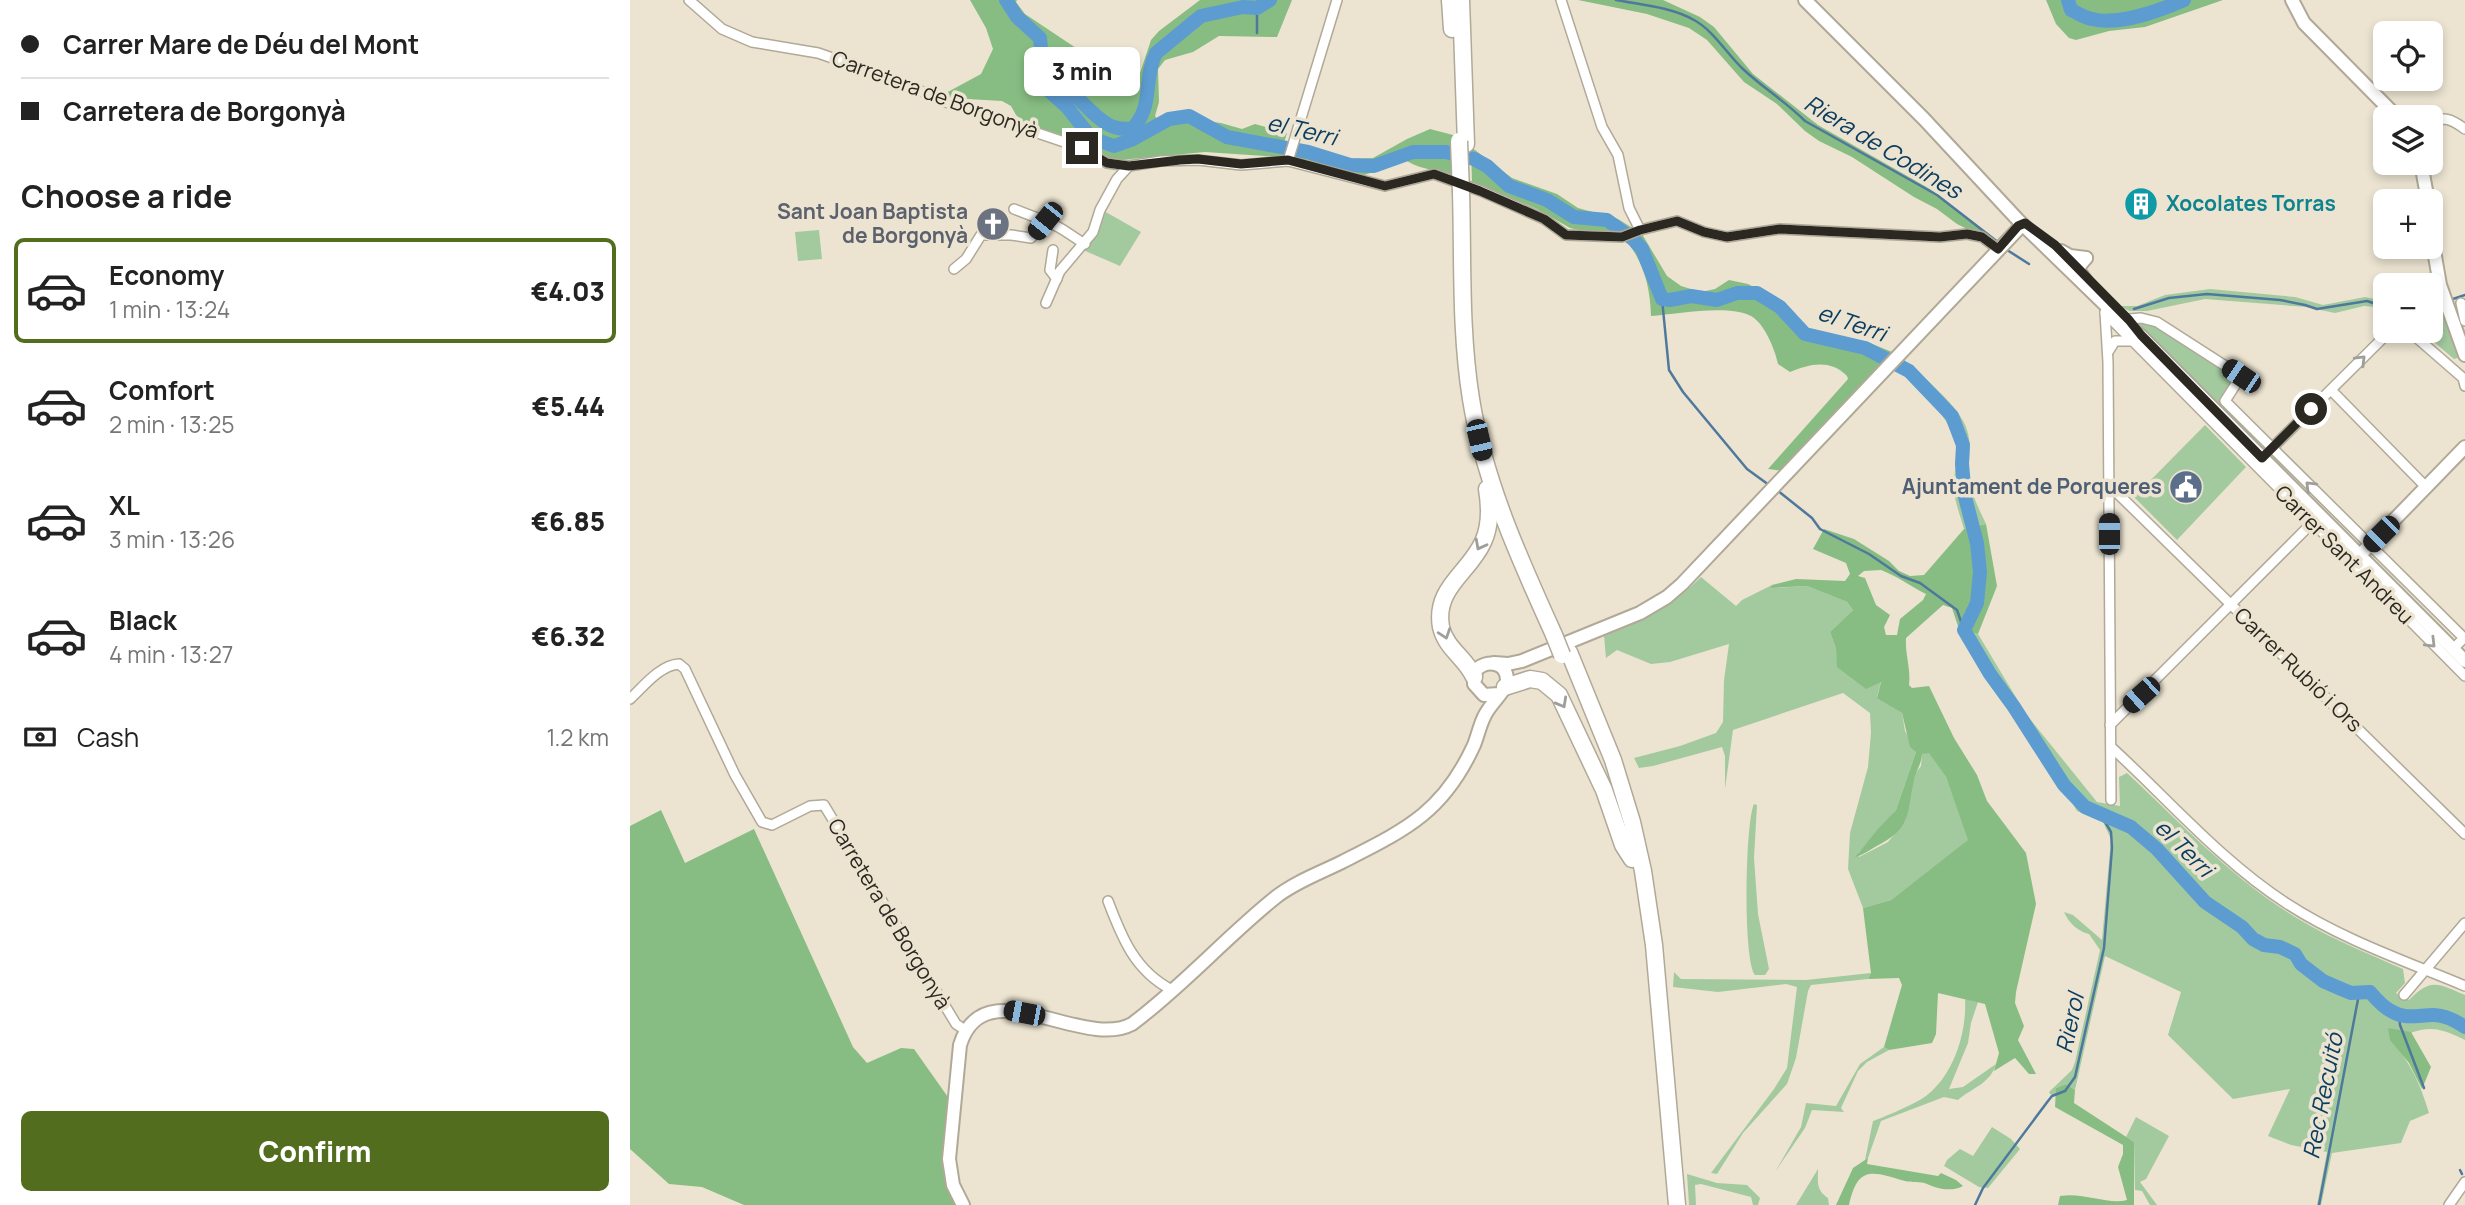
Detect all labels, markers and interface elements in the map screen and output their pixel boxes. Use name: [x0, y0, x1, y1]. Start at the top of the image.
map controls: [2373, 21, 2443, 343]
button: locate: [2373, 21, 2443, 91]
text: Carrer Mare de Déu del Mont: [63, 26, 419, 62]
street label: Carretera de Borgonyà: [828, 44, 1042, 144]
callout: 3 min: [1024, 46, 1140, 96]
text: 3 min: [1052, 55, 1112, 87]
water label: Riera de Codines: [1799, 86, 1970, 207]
text: Carretera de Borgonyà: [63, 93, 346, 129]
water label: el Terri: [1264, 105, 1343, 153]
button: layers: [2373, 105, 2443, 175]
route end: [1066, 132, 1098, 164]
text: Choose a ride: [21, 174, 232, 218]
building icon: Xocolates Torras: [2122, 185, 2160, 223]
place label: Xocolates Torras: [2166, 189, 2336, 217]
button: +: [2373, 189, 2443, 259]
place label: Sant Joan Baptista de Borgonyà: [777, 197, 968, 249]
car: [1024, 198, 1067, 244]
church icon: Sant Joan Baptista de Borgonyà: [974, 205, 1012, 243]
text: Economy: [109, 257, 224, 293]
icon: car: [25, 259, 88, 322]
text: €4.03: [531, 273, 605, 309]
button: −: [2373, 273, 2443, 343]
text: 1 min · 13:24: [109, 293, 230, 325]
water label: el Terri: [1814, 295, 1893, 350]
car: [2218, 356, 2265, 396]
one-way arrow: [2352, 356, 2365, 369]
text: Comfort: [109, 372, 215, 408]
icon: car: [25, 374, 88, 437]
text: €5.44: [532, 388, 605, 424]
route start: [2295, 393, 2327, 425]
text: 2 min · 13:25: [109, 408, 235, 440]
car: [1465, 417, 1494, 463]
public building icon: Ajuntament de Porqueres: [2167, 468, 2205, 506]
place label: Ajuntament de Porqueres: [1902, 472, 2162, 500]
street label: Carrer Sant Andreu: [2269, 479, 2420, 630]
one-way arrow: [2306, 481, 2319, 494]
text: XL: [109, 487, 140, 523]
icon: car: [25, 489, 88, 552]
text: €6.85: [531, 503, 605, 539]
car: [2359, 512, 2404, 556]
car: [2099, 513, 2120, 555]
text: 3 min · 13:26: [109, 523, 235, 555]
one-way arrow: [1475, 538, 1489, 551]
street label: Carrer Rubió i Ors: [2229, 601, 2369, 738]
text: Black: [109, 602, 177, 638]
icon: car: [25, 604, 88, 667]
text: €6.32: [531, 618, 605, 654]
one-way arrow: [1437, 628, 1451, 640]
one-way arrow: [2423, 634, 2436, 647]
text: 4 min · 13:27: [109, 638, 233, 670]
car: [2119, 673, 2164, 717]
one-way arrow: [1554, 695, 1567, 708]
icon: cash: [21, 718, 59, 756]
text: Cash: [77, 719, 139, 755]
text: 1.2 km: [546, 721, 609, 753]
water label: el Terri: [2148, 811, 2223, 885]
street label: Carretera de Borgonyà: [822, 813, 958, 1014]
water label: Rierol: [2047, 987, 2091, 1056]
car: [1002, 999, 1047, 1027]
water label: Rec Recuitó: [2294, 1029, 2350, 1161]
button: Confirm: [21, 1111, 609, 1191]

